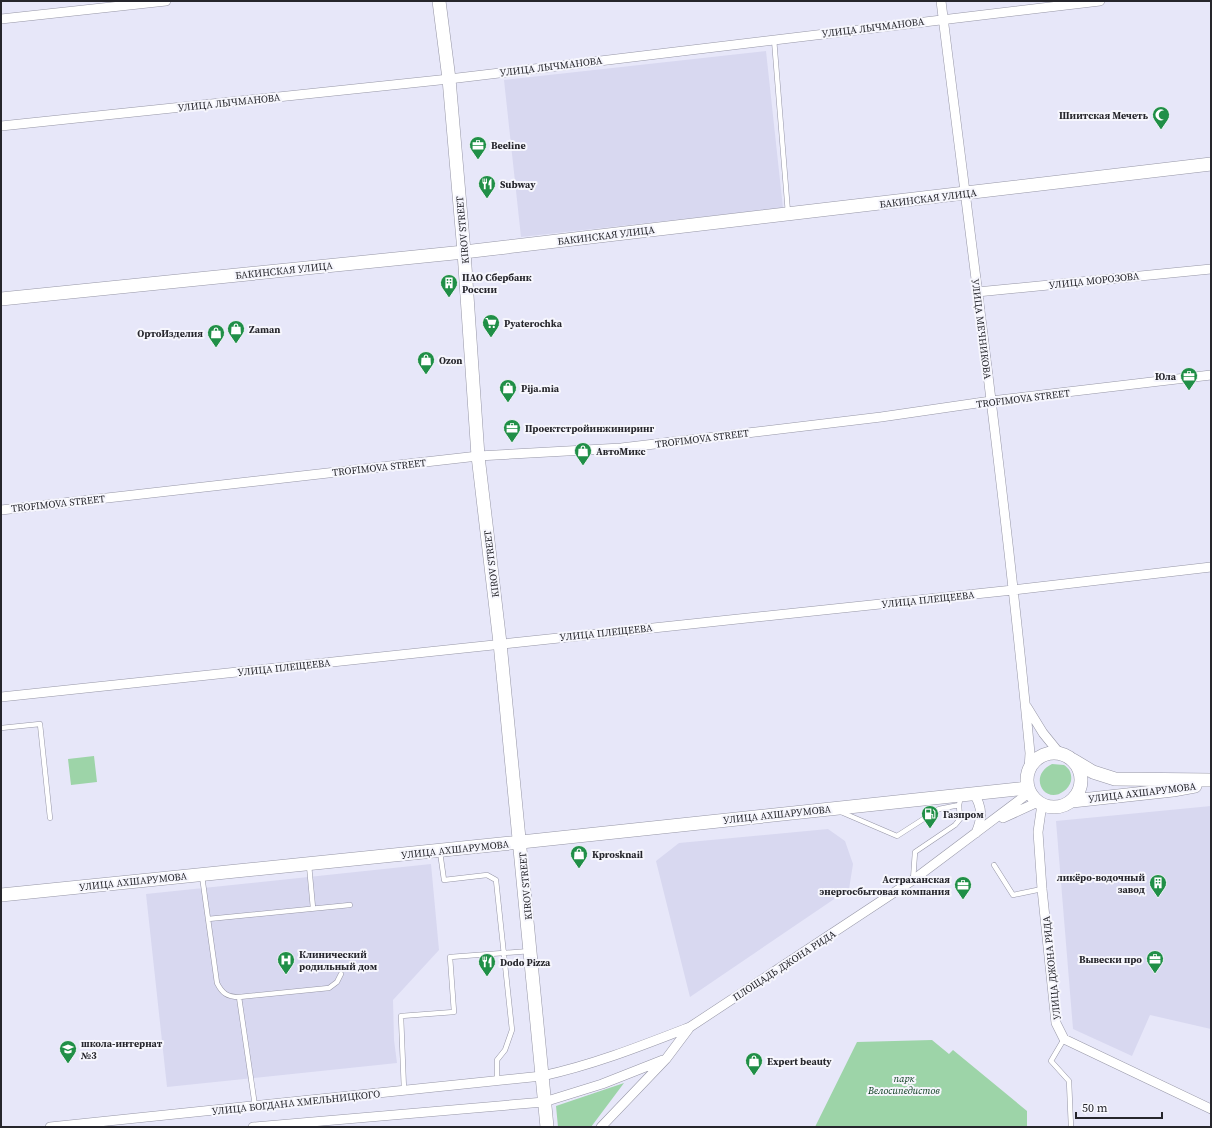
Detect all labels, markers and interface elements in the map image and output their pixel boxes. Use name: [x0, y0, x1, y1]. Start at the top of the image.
street label: УЛИЦА ЛЫЧМАНОВА: [821, 15, 925, 40]
street label: УЛИЦА ЛЫЧМАНОВА: [499, 54, 603, 79]
street label: УЛИЦА ЛЫЧМАНОВА: [177, 91, 281, 114]
mosque icon: Шиитская Мечеть: [1151, 105, 1171, 130]
place label: Шиитская Мечеть: [1059, 109, 1149, 122]
office icon: Beeline: [468, 135, 488, 160]
place label: Beeline: [491, 139, 526, 152]
restaurant icon: Subway: [477, 174, 497, 199]
place label: Subway: [500, 178, 536, 191]
street label: БАКИНСКАЯ УЛИЦА: [879, 186, 978, 211]
street label: KIROV STREET: [453, 196, 472, 264]
street label: БАКИНСКАЯ УЛИЦА: [557, 223, 656, 248]
street label: БАКИНСКАЯ УЛИЦА: [235, 259, 334, 282]
street label: УЛИЦА МОРОЗОВА: [1048, 269, 1140, 292]
place label: ПАО Сбербанк России: [462, 271, 532, 296]
building icon: ПАО Сбербанк России: [439, 273, 459, 298]
street label: УЛИЦА МЕЧНИКОВА: [969, 278, 994, 380]
supermarket icon: Pyaterochka: [481, 313, 501, 338]
place label: Pyaterochka: [504, 317, 563, 330]
shop icon: Zaman: [226, 319, 246, 344]
shop icon: ОртоИзделия: [206, 323, 226, 348]
place label: Zaman: [249, 323, 280, 336]
place label: ОртоИзделия: [137, 327, 203, 340]
shop icon: Ozon: [416, 350, 436, 375]
place label: Ozon: [439, 354, 462, 367]
office icon: Юла: [1179, 366, 1199, 391]
place label: Юла: [1155, 370, 1177, 383]
shop icon: Pija.mia: [498, 378, 518, 403]
place label: Pija.mia: [521, 382, 560, 395]
street label: TROFIMOVA STREET: [976, 386, 1071, 411]
office icon: Проектстройинжиниринг: [502, 418, 522, 443]
place label: Проектстройинжиниринг: [525, 422, 655, 435]
street label: TROFIMOVA STREET: [655, 426, 750, 451]
shop icon: АвтоМикс: [573, 441, 593, 466]
place label: АвтоМикс: [596, 445, 646, 458]
street label: TROFIMOVA STREET: [332, 456, 427, 479]
street label: TROFIMOVA STREET: [11, 492, 106, 515]
street label: KIROV STREET: [481, 530, 502, 598]
street label: УЛИЦА ПЛЕЩЕЕВА: [881, 588, 975, 611]
street label: УЛИЦА ПЛЕЩЕЕВА: [559, 621, 653, 644]
street label: УЛИЦА ПЛЕЩЕЕВА: [237, 656, 331, 679]
street label: УЛИЦА АХШАРУМОВА: [1087, 779, 1197, 806]
street label: УЛИЦА АХШАРУМОВА: [722, 802, 832, 827]
fuel station icon: Газпром: [920, 804, 940, 829]
place label: Газпром: [943, 808, 984, 821]
street label: УЛИЦА АХШАРУМОВА: [400, 837, 510, 862]
shop icon: Kprosknail: [569, 844, 589, 869]
place label: Kprosknail: [592, 848, 643, 861]
street label: KIROV STREET: [516, 852, 535, 920]
street label: УЛИЦА АХШАРУМОВА: [78, 869, 188, 894]
place label: ликёро-водочный завод: [1057, 871, 1145, 896]
place label: Астраханская энергосбытовая компания: [819, 873, 950, 898]
building icon: ликёро-водочный завод: [1148, 873, 1168, 898]
office icon: Астраханская энергосбытовая компания: [953, 875, 973, 900]
street label: УЛИЦА ДЖОНА РИДА: [1040, 915, 1063, 1020]
street label: ПЛОЩАДЬ ДЖОНА РИДА: [730, 927, 839, 1004]
place label: Клинический родильный дом: [299, 948, 378, 973]
office icon: Вывески про: [1145, 949, 1165, 974]
hospital icon: Клинический родильный дом: [276, 950, 296, 975]
restaurant icon: Dodo Pizza: [477, 952, 497, 977]
place label: Вывески про: [1079, 953, 1142, 966]
place label: Dodo Pizza: [500, 956, 551, 969]
place label: школа-интернат №3: [81, 1037, 163, 1062]
school or university icon: школа-интернат №3: [58, 1039, 78, 1064]
shop icon: Expert beauty: [744, 1051, 764, 1076]
place label: Expert beauty: [767, 1055, 832, 1068]
park label: парк Велосипедистов: [867, 1072, 940, 1097]
street label: УЛИЦА БОГДАНА ХМЕЛЬНИЦКОГО: [211, 1087, 381, 1118]
scale bar: [1076, 1094, 1162, 1120]
text: 50 m: [1082, 1100, 1108, 1116]

